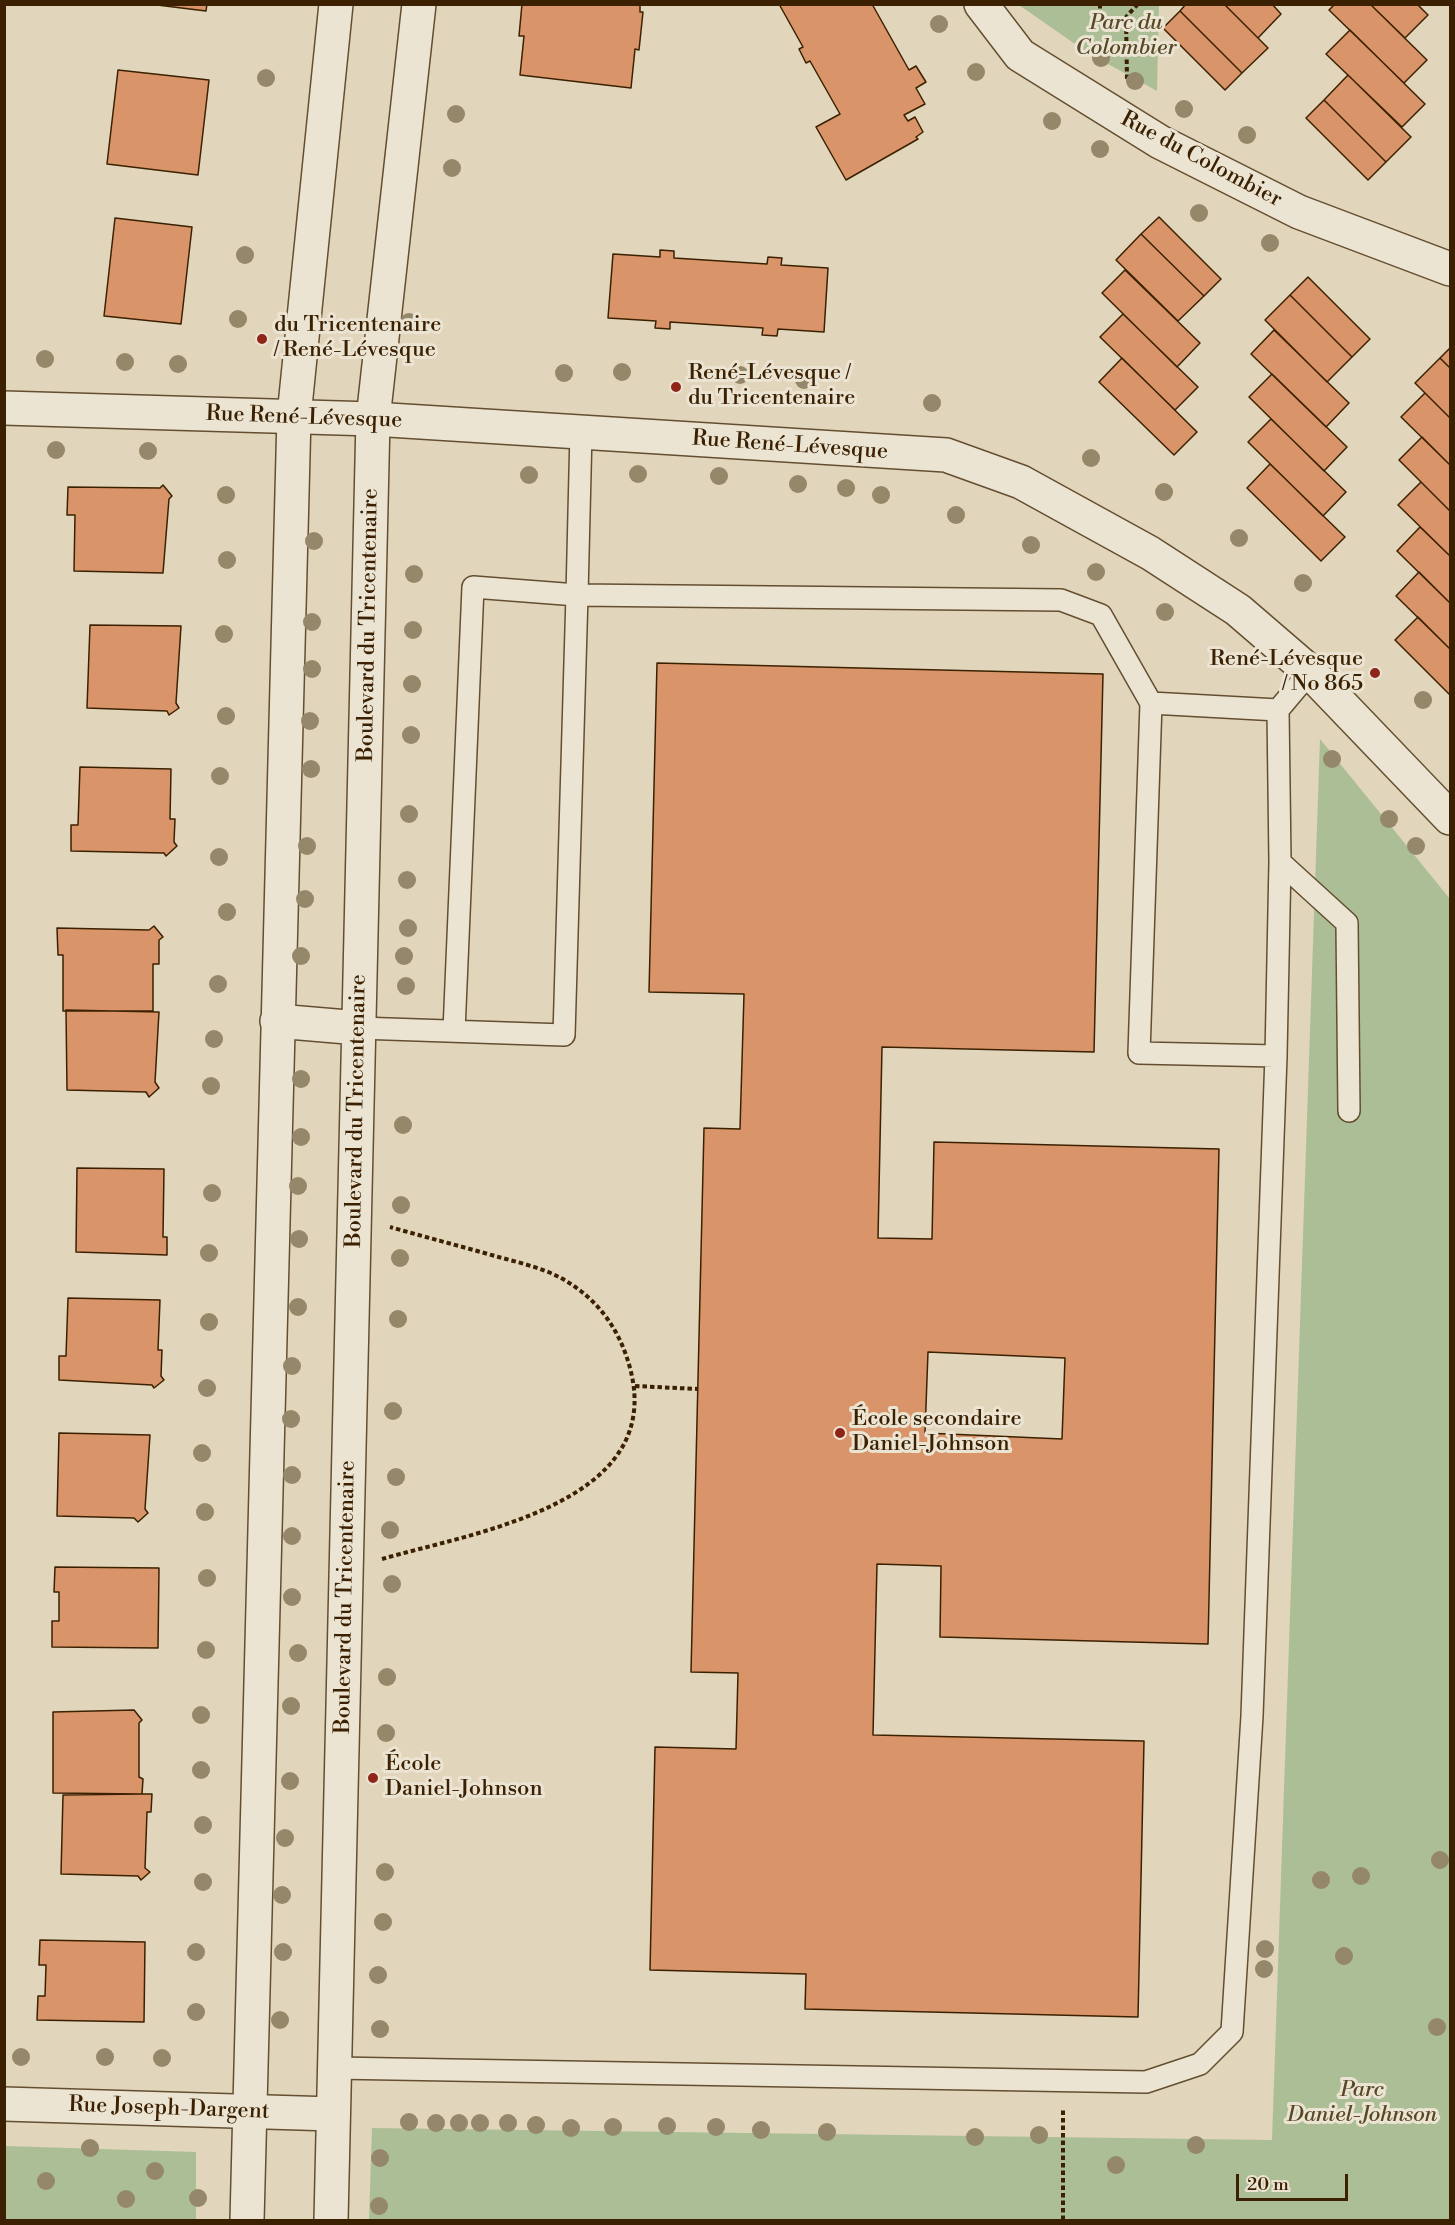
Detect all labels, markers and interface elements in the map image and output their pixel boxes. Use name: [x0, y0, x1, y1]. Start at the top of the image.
park label: Parc du Colombier: [1075, 11, 1177, 62]
street label: Rue du Colombier: [1116, 106, 1286, 214]
place label: du Tricentenaire / René-Lévesque: [274, 313, 441, 364]
marker: du Tricentenaire / René-Lévesque: [255, 332, 269, 346]
place label: René-Lévesque / du Tricentenaire: [688, 361, 855, 412]
marker: René-Lévesque / du Tricentenaire: [669, 380, 683, 394]
street label: Rue René-Lévesque: [205, 401, 403, 435]
street label: Rue René-Lévesque: [691, 426, 889, 466]
street label: Boulevard du Tricentenaire: [353, 488, 385, 762]
place label: René-Lévesque / No 865: [1210, 647, 1363, 698]
marker: René-Lévesque / No 865: [1368, 666, 1382, 680]
street label: Boulevard du Tricentenaire: [341, 974, 373, 1248]
place label: École secondaire Daniel-Johnson: [852, 1407, 1021, 1458]
marker: École secondaire Daniel-Johnson: [833, 1426, 847, 1440]
street label: Boulevard du Tricentenaire: [330, 1460, 362, 1734]
place label: École Daniel-Johnson: [385, 1752, 542, 1804]
marker: École Daniel-Johnson: [366, 1771, 380, 1785]
park label: Parc Daniel-Johnson: [1287, 2078, 1437, 2130]
street label: Rue Joseph-Dargent: [68, 2092, 270, 2126]
scale bar: [1239, 2162, 1352, 2200]
text: 20 m: [1247, 2173, 1289, 2196]

